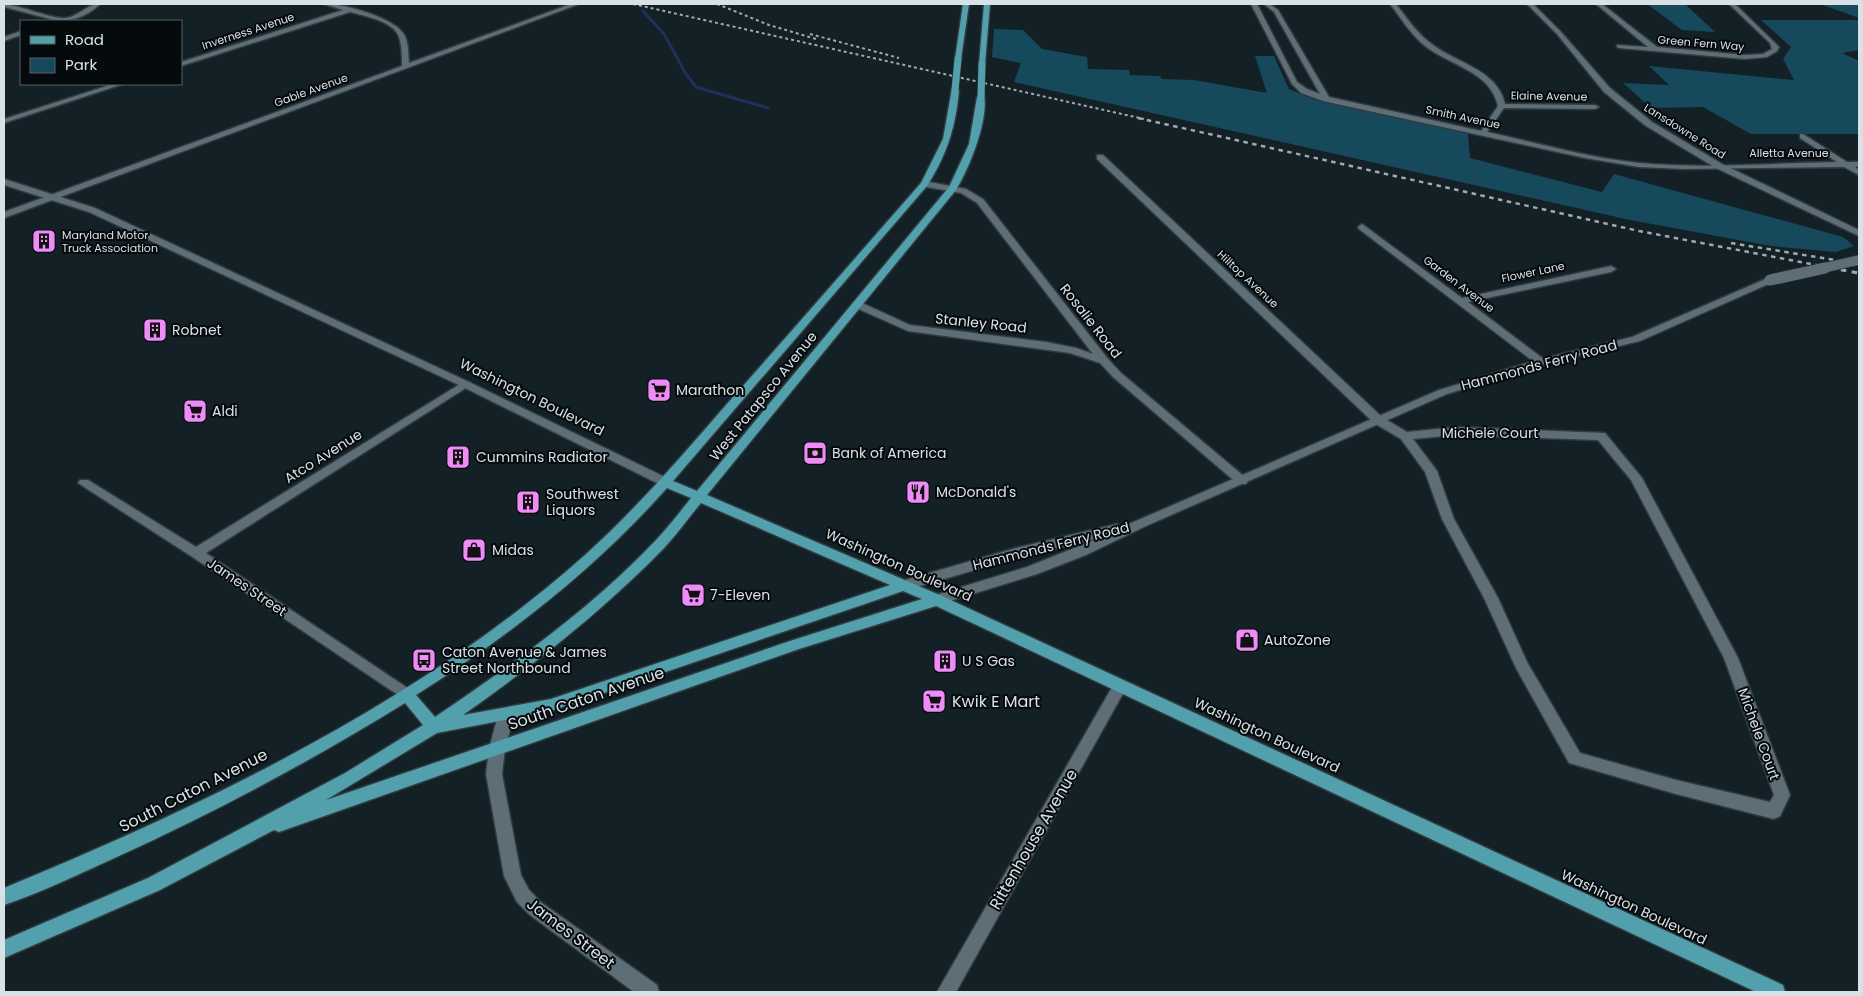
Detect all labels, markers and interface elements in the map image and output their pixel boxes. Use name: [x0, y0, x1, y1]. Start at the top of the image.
street label: Inverness Avenue: [200, 8, 296, 54]
legend: [20, 20, 182, 85]
text: Road: [65, 29, 104, 50]
street label: Green Fern Way: [1657, 31, 1746, 55]
text: Park: [65, 54, 97, 75]
street label: Gable Avenue: [272, 69, 350, 111]
street label: Elaine Avenue: [1511, 87, 1588, 105]
street label: Lansdowne Road: [1641, 99, 1729, 163]
street label: Smith Avenue: [1424, 101, 1502, 133]
street label: Alletta Avenue: [1749, 145, 1829, 161]
place label: Maryland Motor Truck Association: [62, 227, 158, 256]
building icon: Maryland Motor Truck Association: [31, 228, 57, 254]
street label: Hilltop Avenue: [1214, 246, 1282, 312]
street label: Garden Avenue: [1420, 252, 1498, 316]
street label: Flower Lane: [1500, 257, 1566, 287]
street label: Rosalie Road: [1055, 279, 1127, 363]
street label: Stanley Road: [934, 308, 1028, 338]
building icon: Robnet: [142, 317, 168, 343]
place label: Robnet: [172, 320, 222, 340]
street label: West Patapsco Avenue: [705, 327, 822, 465]
street label: Hammonds Ferry Road: [1459, 335, 1619, 395]
street label: Washington Boulevard: [456, 353, 608, 441]
supermarket icon: Marathon: [646, 377, 672, 403]
place label: Marathon: [676, 380, 744, 400]
supermarket icon: Aldi: [182, 398, 208, 424]
place label: Aldi: [212, 401, 238, 421]
street label: Michele Court: [1442, 423, 1538, 443]
street label: Atco Avenue: [280, 424, 366, 488]
bank icon: Bank of America: [802, 440, 828, 466]
place label: Bank of America: [832, 443, 946, 463]
building icon: Cummins Radiator: [445, 444, 471, 470]
place label: Cummins Radiator: [476, 447, 608, 467]
restaurant icon: McDonald's: [905, 479, 931, 505]
place label: McDonald's: [936, 482, 1016, 502]
place label: Southwest Liquors: [546, 484, 619, 520]
building icon: Southwest Liquors: [515, 489, 541, 515]
street label: Hammonds Ferry Road: [971, 517, 1131, 575]
street label: Washington Boulevard: [822, 524, 976, 606]
shop icon: Midas: [461, 537, 487, 563]
place label: Midas: [492, 540, 534, 560]
street label: James Street: [203, 553, 291, 621]
supermarket icon: 7-Eleven: [680, 582, 706, 608]
place label: 7-Eleven: [710, 585, 770, 605]
shop icon: AutoZone: [1234, 627, 1260, 653]
place label: AutoZone: [1264, 630, 1331, 650]
place label: Caton Avenue & James Street Northbound: [442, 642, 607, 678]
bus stop icon: Caton Avenue & James Street Northbound: [411, 647, 437, 673]
building icon: U S Gas: [932, 648, 958, 674]
place label: U S Gas: [962, 651, 1015, 671]
street label: South Caton Avenue: [505, 661, 668, 736]
street label: Michele Court: [1733, 685, 1785, 783]
supermarket icon: Kwik E Mart: [921, 688, 947, 714]
place label: Kwik E Mart: [952, 690, 1040, 713]
street label: Washington Boulevard: [1191, 692, 1343, 778]
street label: South Caton Avenue: [115, 743, 272, 838]
street label: Rittenhouse Avenue: [984, 765, 1083, 914]
street label: Washington Boulevard: [1558, 864, 1710, 950]
street label: James Street: [522, 893, 620, 974]

